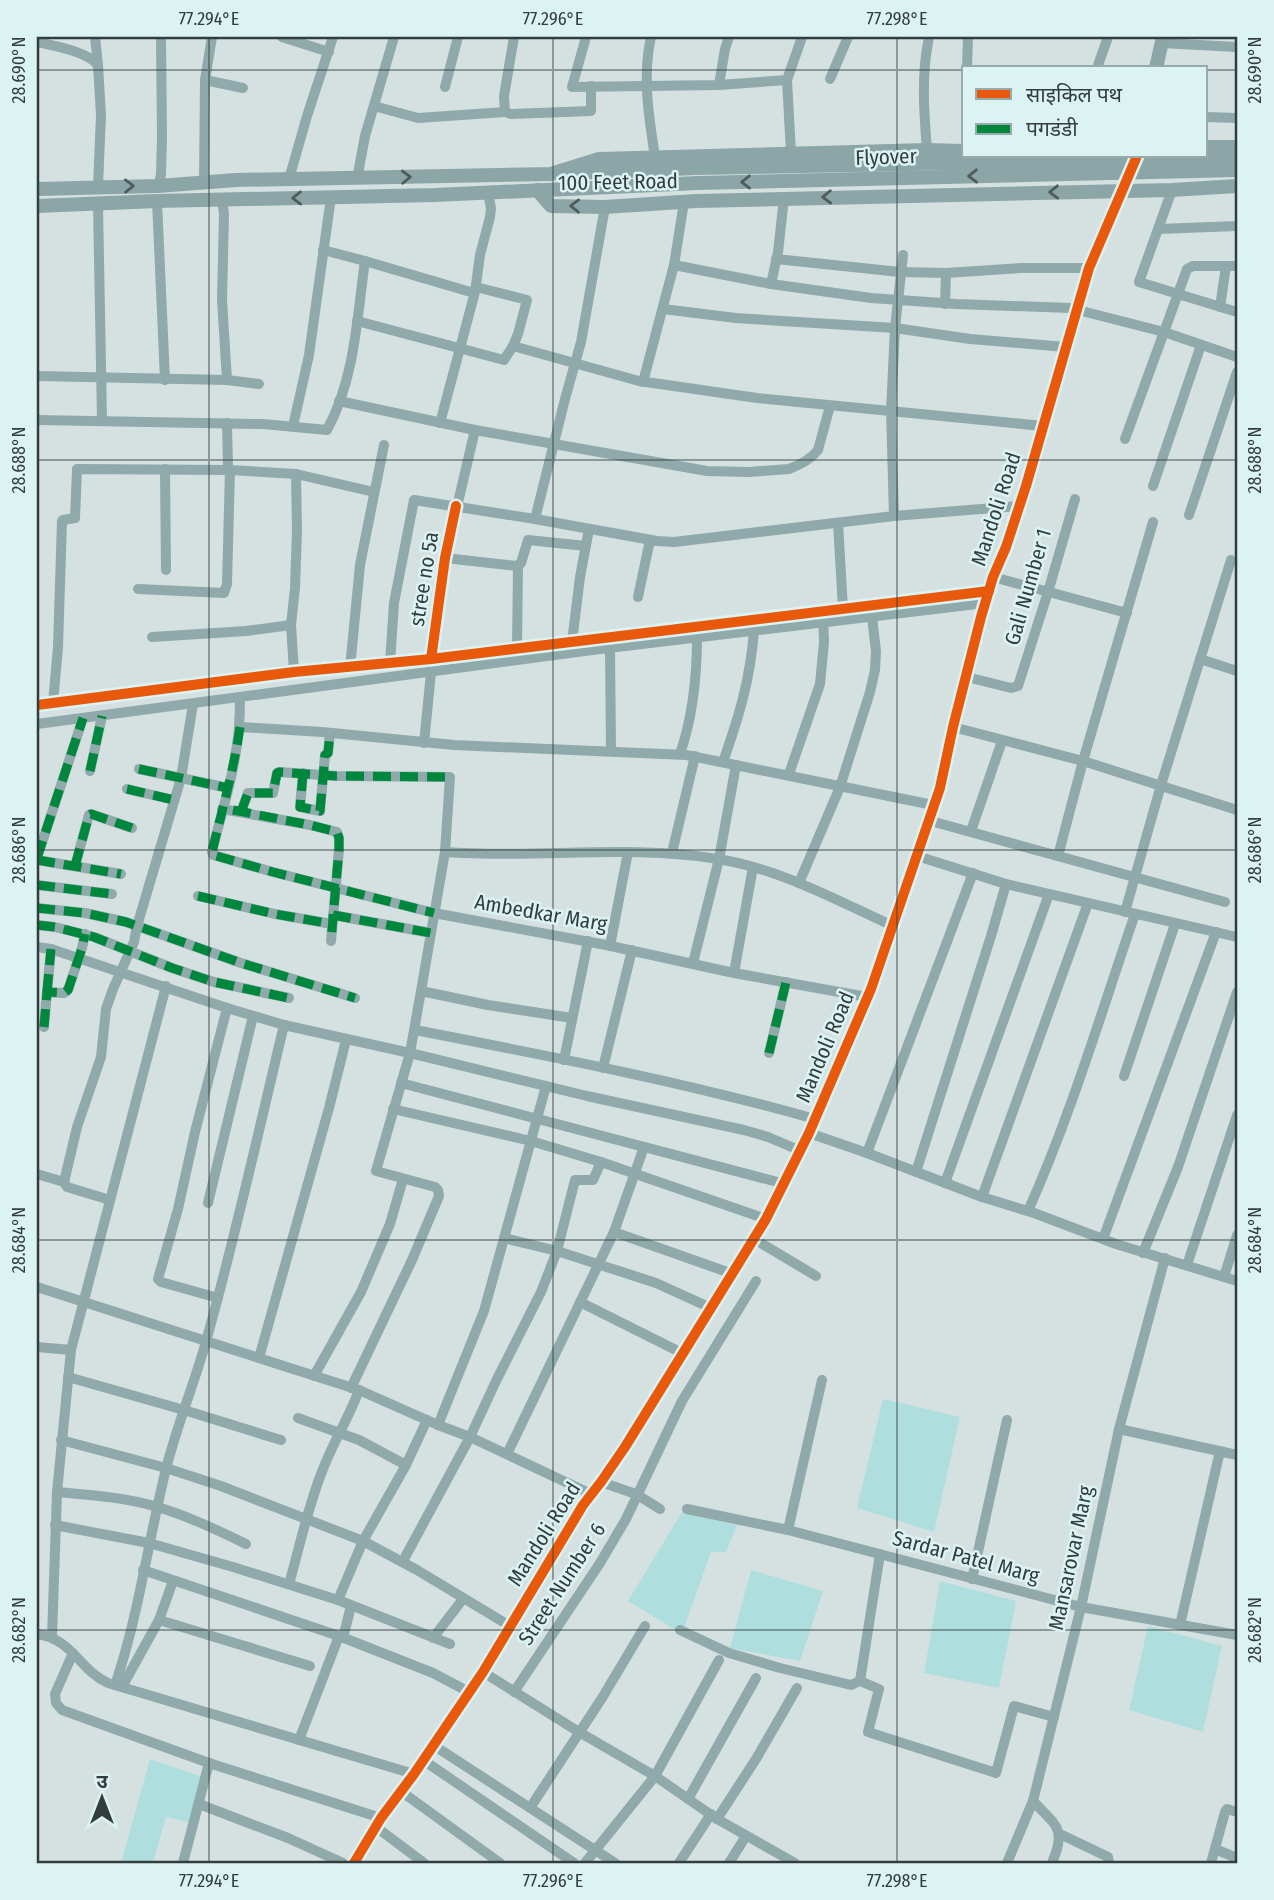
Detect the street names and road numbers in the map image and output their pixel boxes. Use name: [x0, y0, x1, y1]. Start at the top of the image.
street label: Flyover: [855, 143, 918, 171]
street label: 100 Feet Road: [558, 168, 678, 196]
street label: Mandoli Road: [965, 449, 1027, 569]
street label: Gali Number 1: [999, 526, 1057, 648]
street label: stree no 5a: [404, 530, 444, 628]
street label: Ambedkar Marg: [473, 889, 609, 937]
street label: Mandoli Road: [790, 988, 860, 1106]
street label: Mandoli Road: [502, 1477, 586, 1591]
street label: Mansarovar Marg: [1043, 1483, 1099, 1633]
street label: Street Number 6: [513, 1518, 611, 1650]
street label: Sardar Patel Marg: [890, 1525, 1042, 1589]

